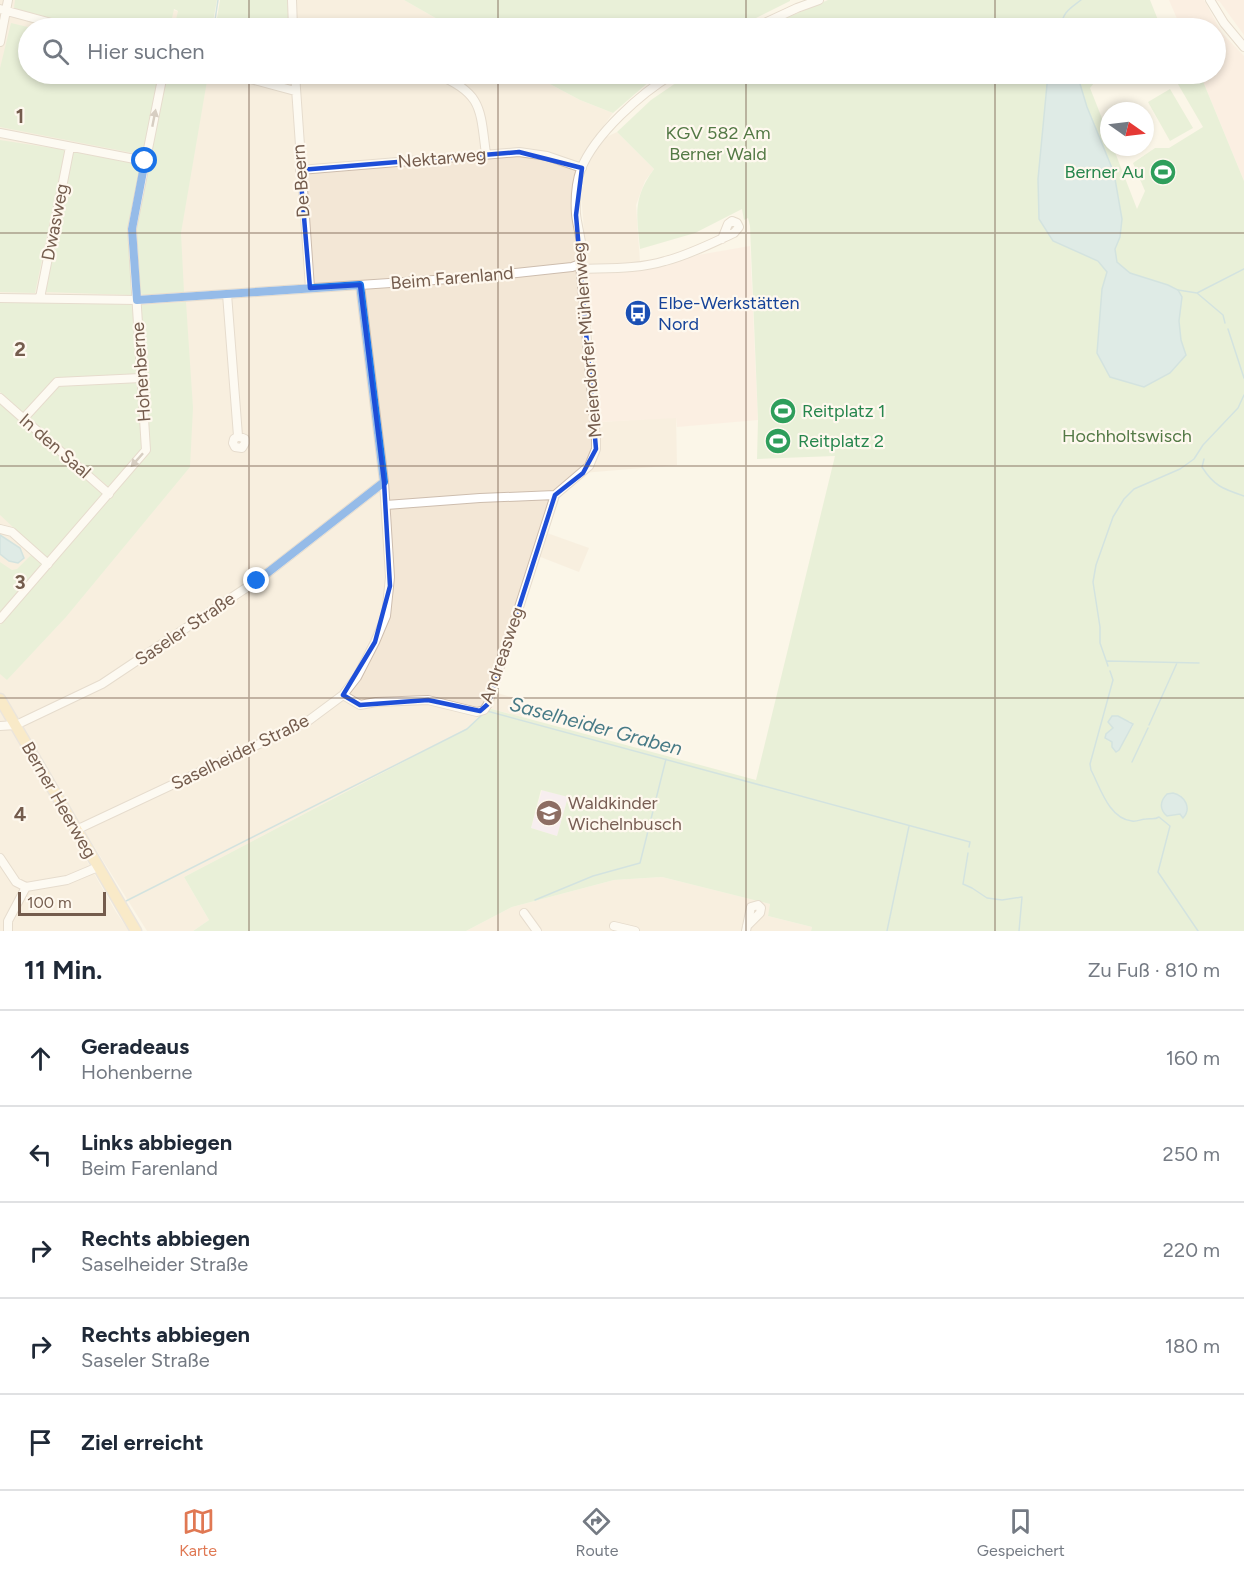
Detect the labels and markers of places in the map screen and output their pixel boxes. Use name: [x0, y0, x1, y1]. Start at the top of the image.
sports icon: Berner Au: [1148, 157, 1178, 187]
place label: Berner Au: [1064, 161, 1144, 183]
place label: Elbe-Werkstätten Nord: [658, 292, 799, 335]
bus stop icon: Elbe-Werkstätten Nord: [623, 298, 653, 328]
sports icon: Reitplatz 1: [768, 396, 798, 426]
place label: Reitplatz 1: [802, 400, 885, 422]
sports icon: Reitplatz 2: [763, 426, 793, 456]
place label: Reitplatz 2: [798, 430, 884, 452]
place label: Waldkinder Wichelnbusch: [568, 792, 682, 835]
school or university icon: Waldkinder Wichelnbusch: [534, 798, 564, 828]

